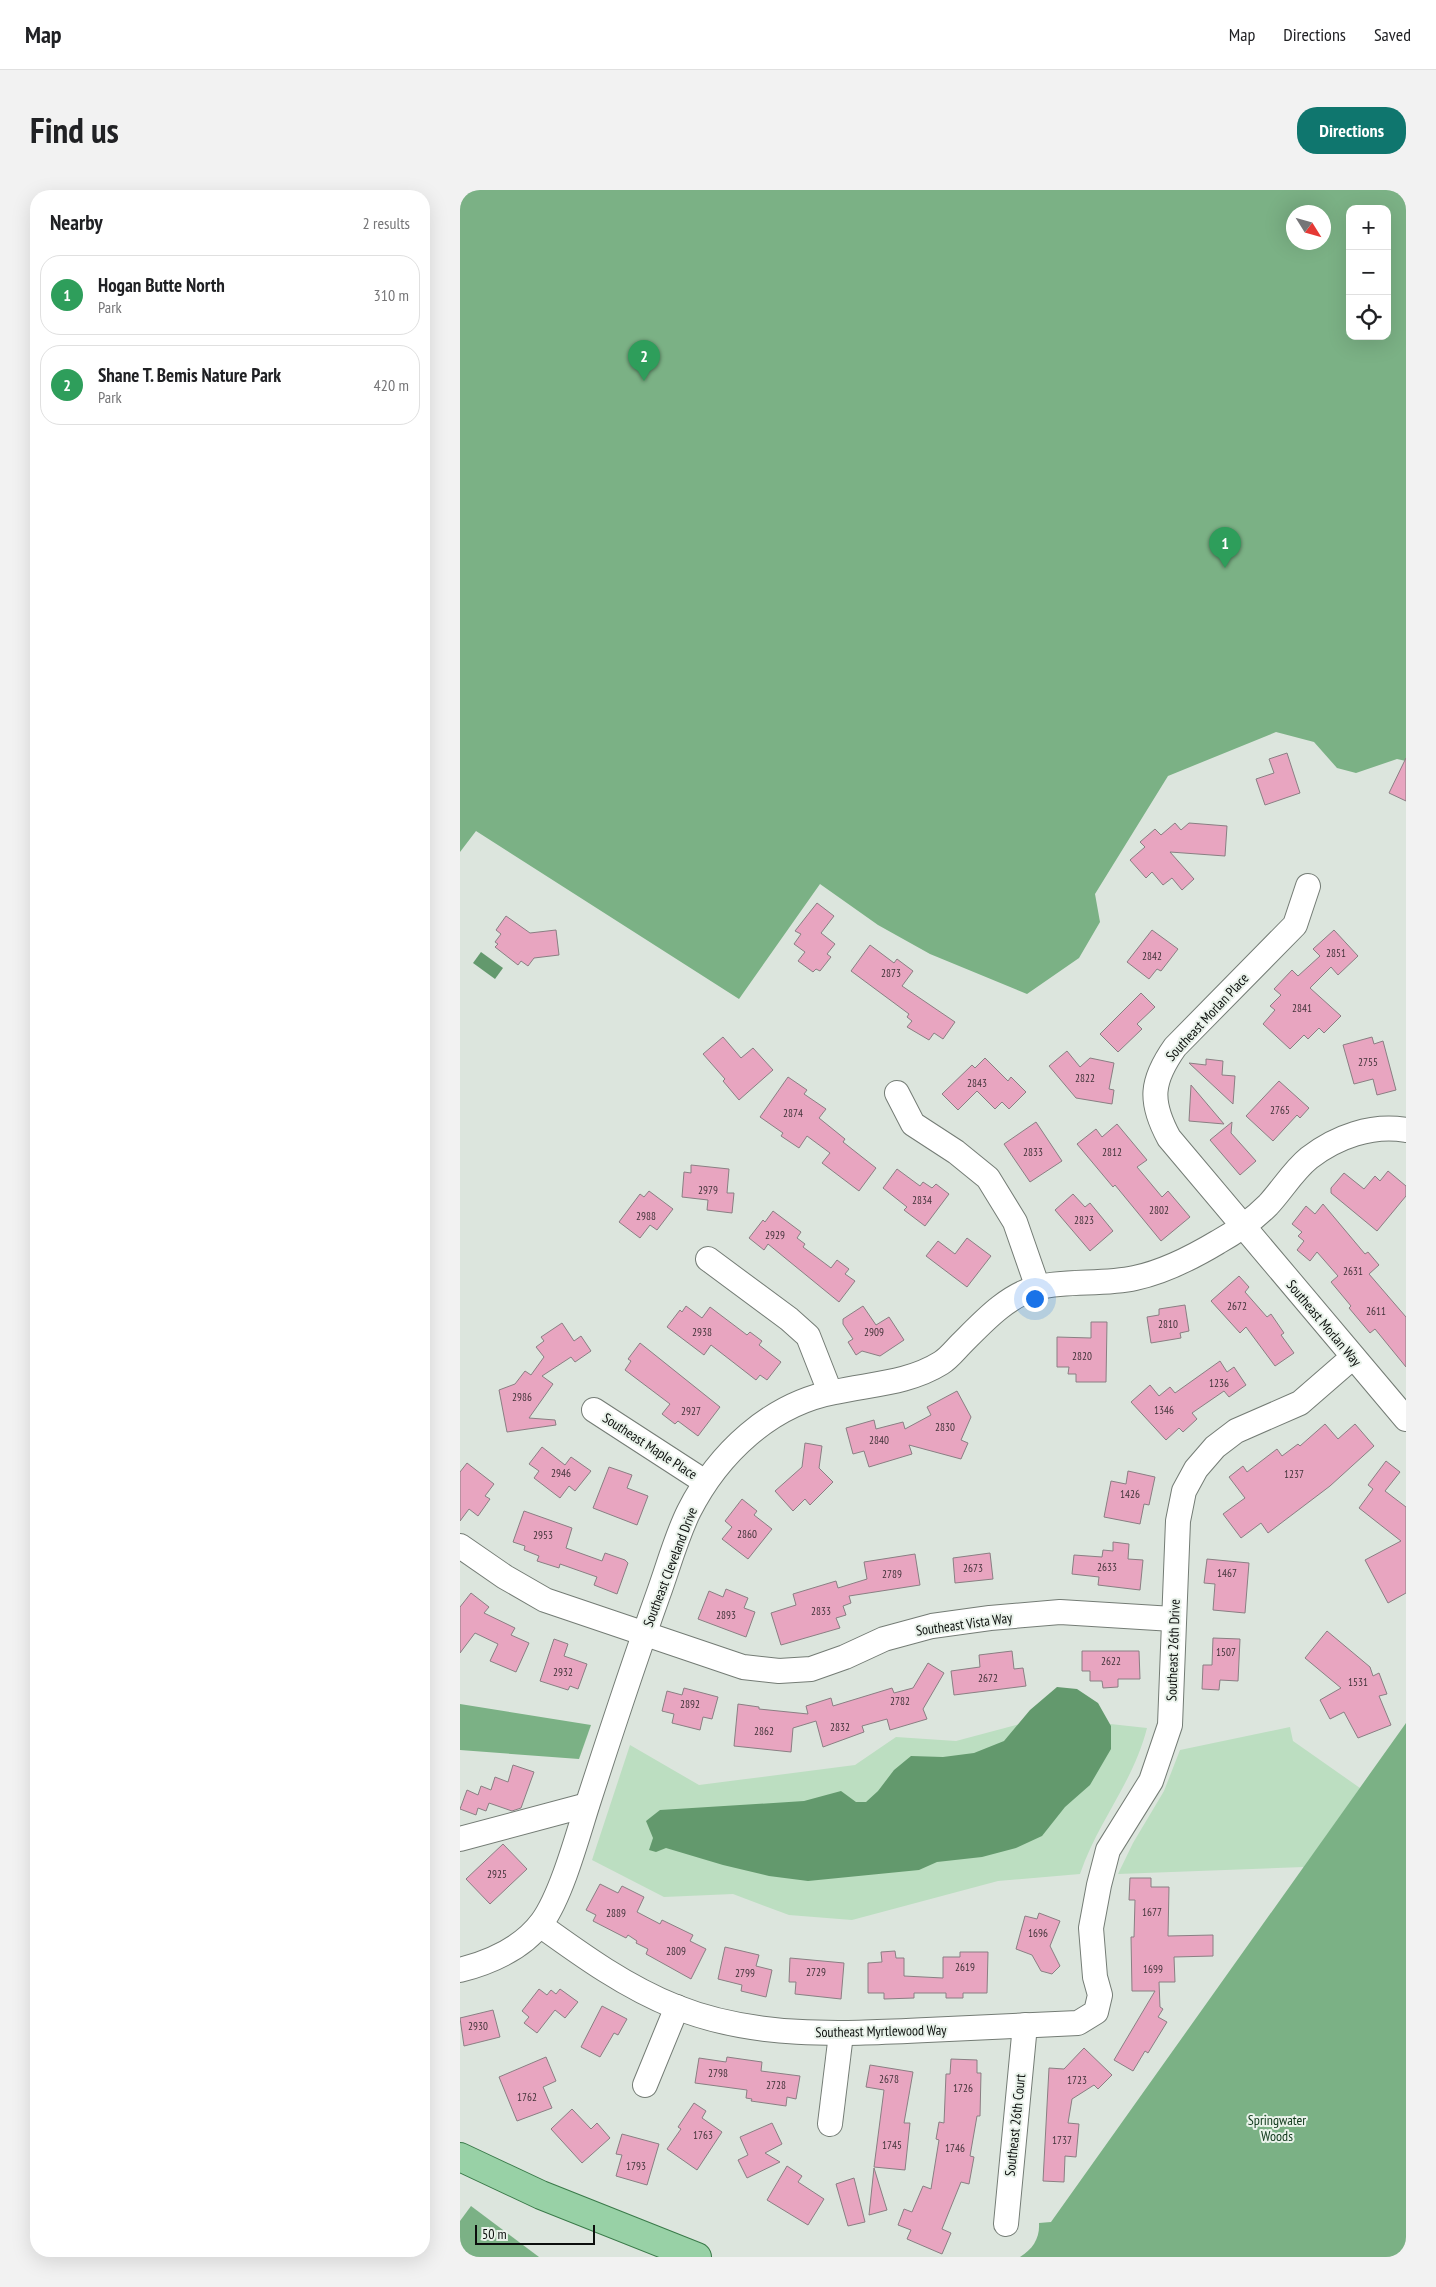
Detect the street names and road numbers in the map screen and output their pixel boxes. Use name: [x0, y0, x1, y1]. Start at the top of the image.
street label: Southeast Morlan Place: [1162, 969, 1252, 1065]
street label: Southeast Morlan Way: [1283, 1276, 1366, 1370]
street label: Southeast Maple Place: [599, 1409, 701, 1483]
street label: Southeast Cleveland Drive: [639, 1504, 701, 1629]
street label: Southeast 26th Drive: [1162, 1598, 1184, 1701]
street label: Southeast Vista Way: [915, 1608, 1014, 1640]
street label: Southeast Myrtlewood Way: [815, 2021, 947, 2041]
street label: Southeast 26th Court: [1001, 2073, 1029, 2177]

